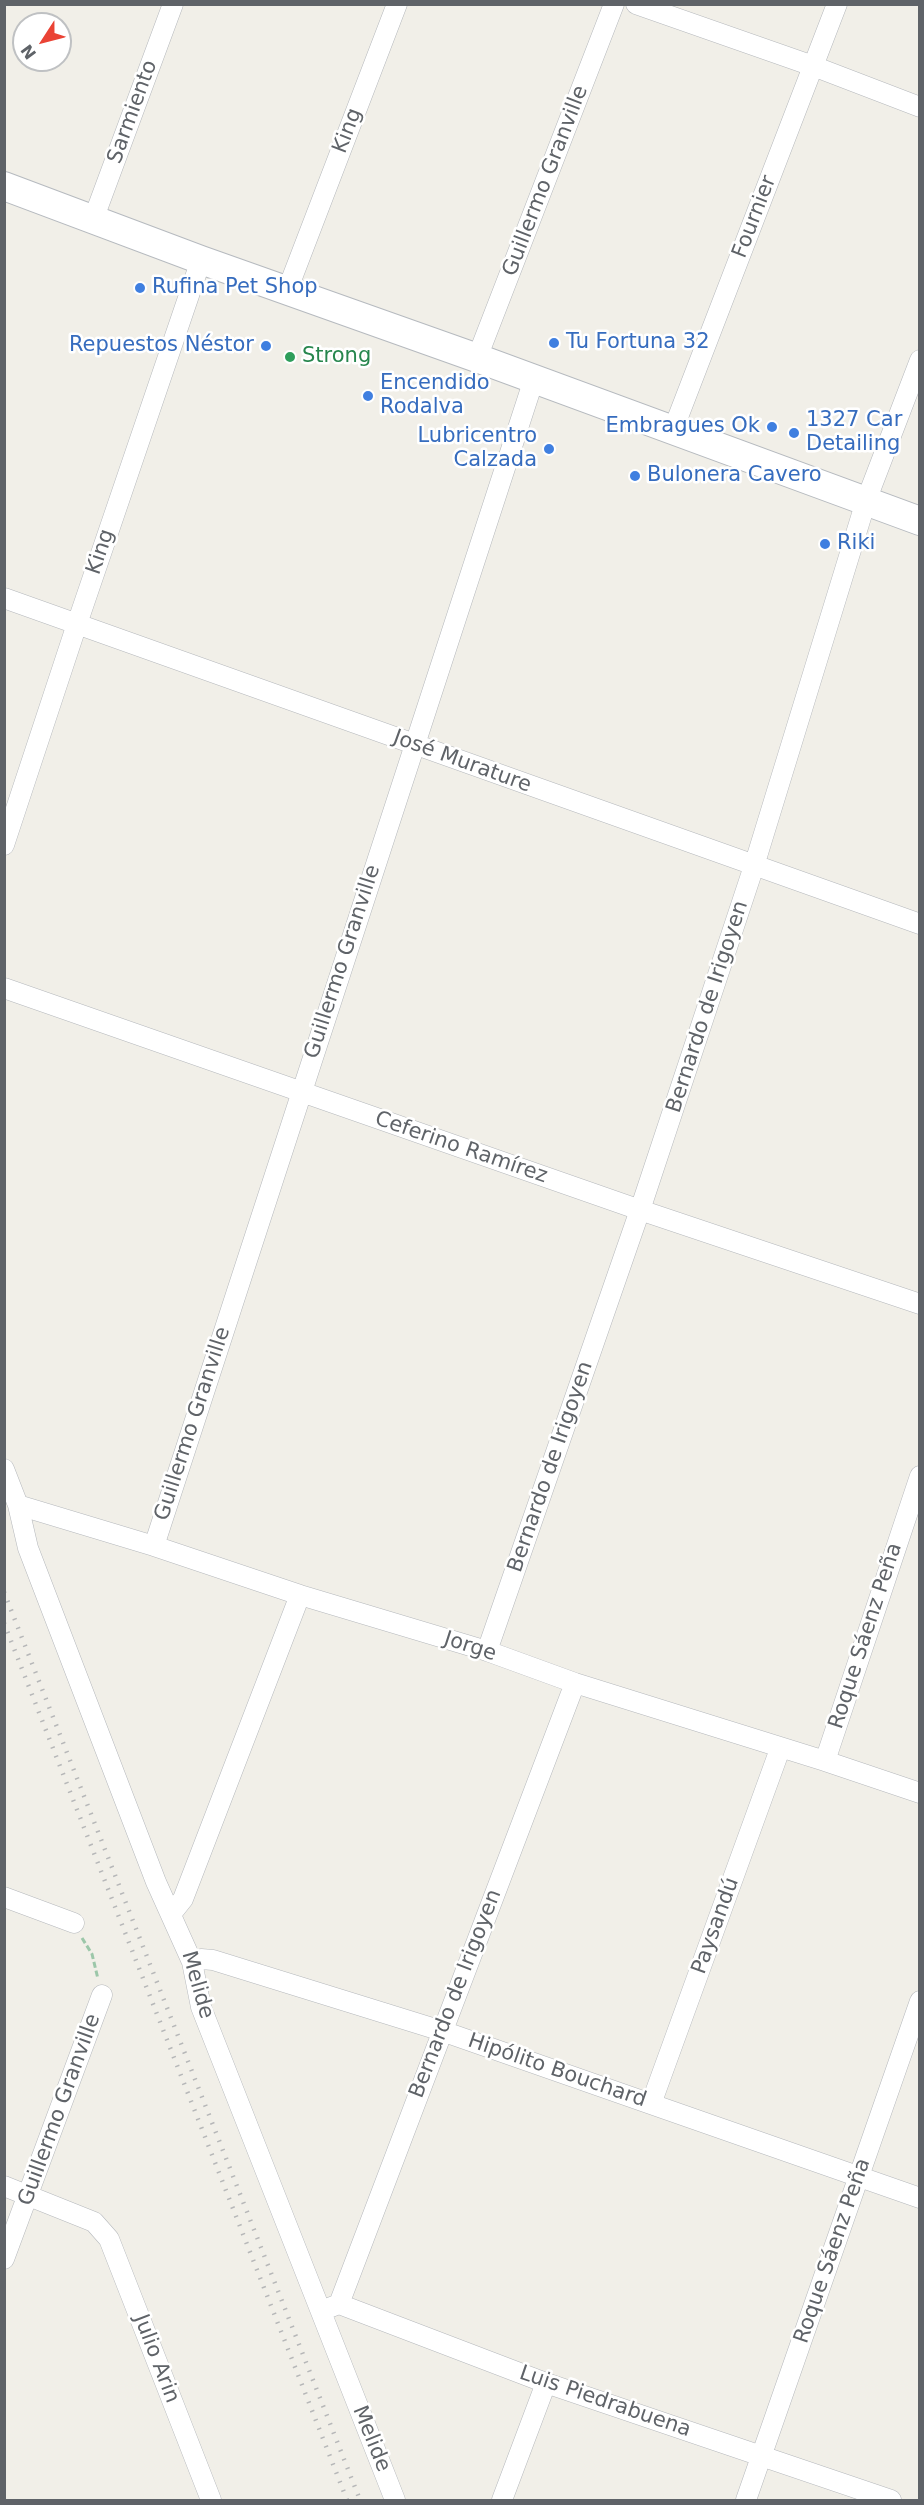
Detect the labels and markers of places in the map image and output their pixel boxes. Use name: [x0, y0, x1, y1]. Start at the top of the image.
place label: Rufina Pet Shop: [152, 275, 318, 301]
marker: Rufina Pet Shop: [133, 281, 147, 295]
place label: Tu Fortuna 32: [566, 330, 710, 356]
place label: Repuestos Néstor: [69, 333, 254, 359]
marker: Tu Fortuna 32: [547, 336, 561, 350]
marker: Repuestos Néstor: [259, 339, 273, 353]
place label: Strong: [302, 344, 371, 370]
marker: Strong: [283, 350, 297, 364]
place label: Encendido Rodalva: [380, 371, 490, 421]
marker: Encendido Rodalva: [361, 389, 375, 403]
place label: 1327 Car Detailing: [806, 408, 902, 458]
place label: Embragues Ok: [606, 414, 760, 440]
marker: Embragues Ok: [765, 420, 779, 434]
place label: Lubricentro Calzada: [418, 424, 537, 474]
marker: 1327 Car Detailing: [787, 426, 801, 440]
marker: Lubricentro Calzada: [542, 442, 556, 456]
place label: Bulonera Cavero: [647, 463, 822, 489]
marker: Bulonera Cavero: [628, 469, 642, 483]
place label: Riki: [837, 531, 875, 557]
marker: Riki: [818, 537, 832, 551]

